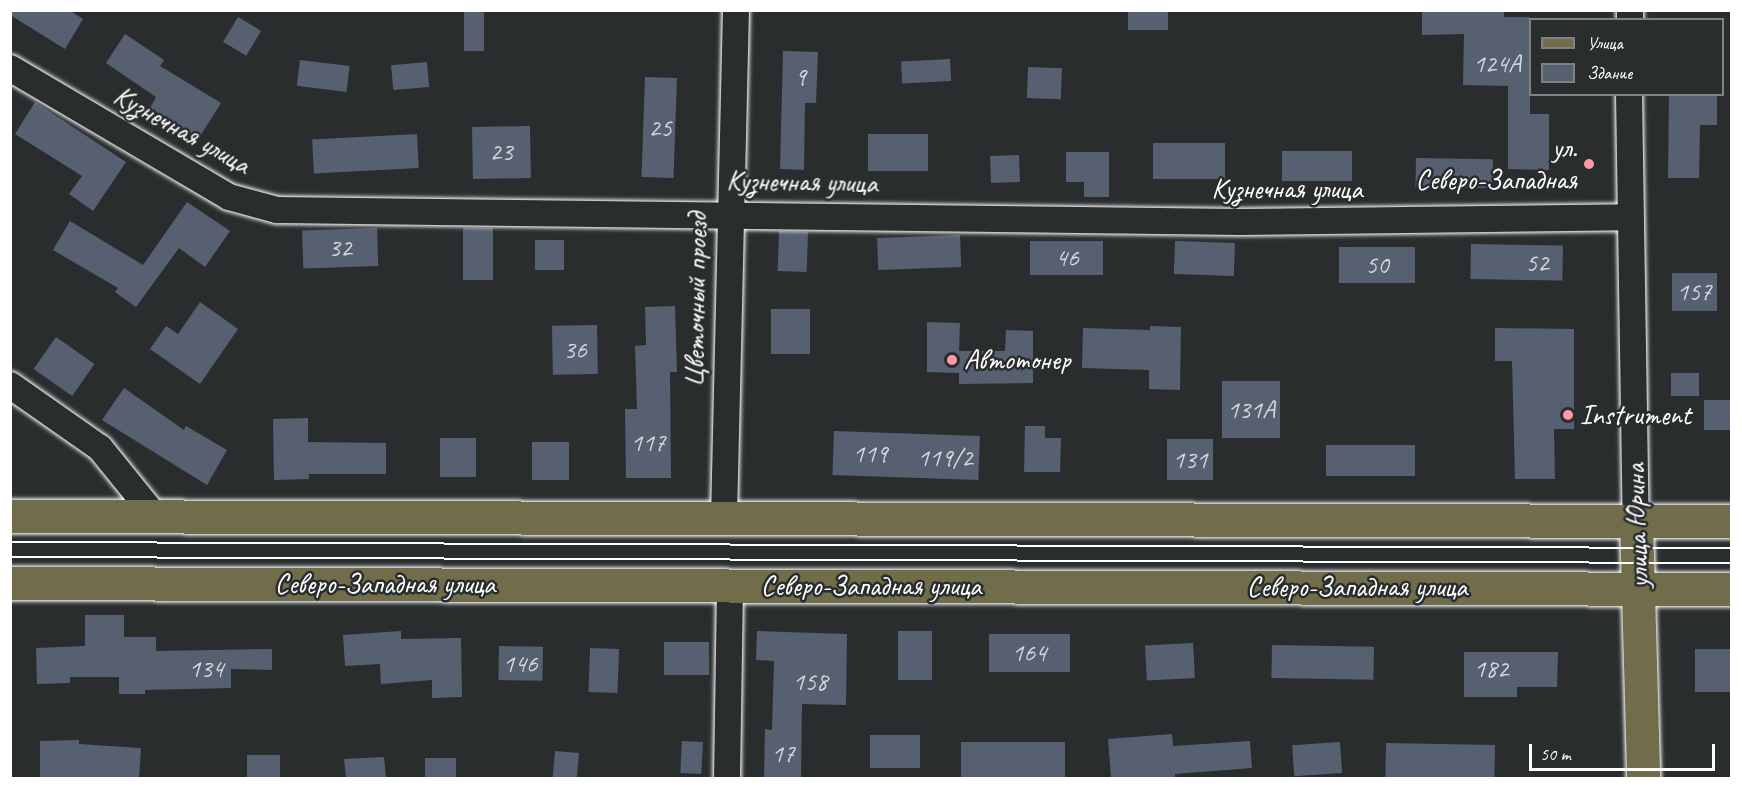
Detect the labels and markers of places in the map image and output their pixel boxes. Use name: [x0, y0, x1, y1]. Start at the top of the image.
place label: ул. Северо-Западная: [1415, 131, 1577, 197]
marker: ул. Северо-Западная: [1582, 157, 1596, 171]
place label: Автотонер: [964, 343, 1070, 377]
marker: Автотонер: [945, 353, 959, 367]
place label: Instrument: [1580, 398, 1691, 432]
marker: Instrument: [1561, 408, 1575, 422]

